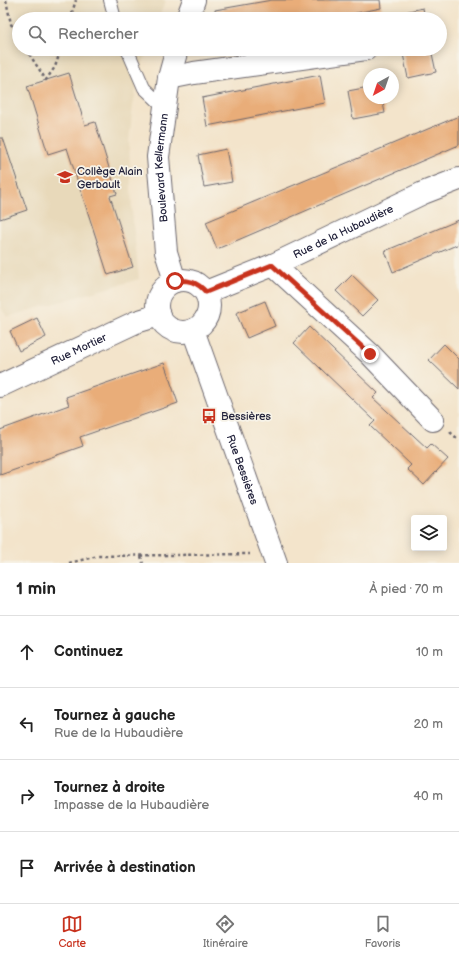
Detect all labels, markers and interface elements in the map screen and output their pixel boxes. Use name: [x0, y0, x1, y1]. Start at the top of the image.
search box: [12, 12, 447, 56]
icon: search: [26, 23, 48, 45]
text: Rechercher: [58, 25, 138, 44]
north arrow: [363, 68, 399, 104]
street label: Boulevard Kellermann: [151, 112, 171, 223]
place label: Collège Alain Gerbault: [77, 165, 142, 191]
school or university icon: Collège Alain Gerbault: [56, 168, 74, 186]
street label: Rue de la Hubaudière: [291, 202, 396, 261]
route start: [166, 272, 184, 290]
street label: Rue Mortier: [49, 330, 109, 368]
route end: [361, 345, 379, 363]
bus stop icon: Bessières: [200, 407, 218, 425]
place label: Bessières: [221, 410, 271, 423]
street label: Rue Bessières: [224, 433, 261, 507]
map controls: [411, 515, 447, 551]
button: layers: [411, 515, 447, 551]
text: 1 min: [16, 579, 56, 599]
text: À pied · 70 m: [369, 581, 443, 597]
icon: ahead: [16, 641, 38, 663]
text: Continuez: [54, 642, 123, 661]
text: 10 m: [416, 644, 443, 660]
text: Tournez à gauche: [54, 706, 175, 725]
icon: left: [16, 713, 38, 735]
text: 20 m: [413, 716, 443, 732]
text: Rue de la Hubaudière: [54, 725, 183, 741]
text: Tournez à droite: [54, 778, 165, 797]
icon: right: [16, 785, 38, 807]
text: 40 m: [413, 788, 443, 804]
text: Impasse de la Hubaudière: [54, 797, 209, 813]
icon: arrive: [16, 857, 38, 879]
text: Arrivée à destination: [54, 858, 196, 877]
tab: Carte: [58, 913, 86, 950]
tab: Itinéraire: [203, 913, 248, 950]
tab: Favoris: [365, 913, 401, 950]

